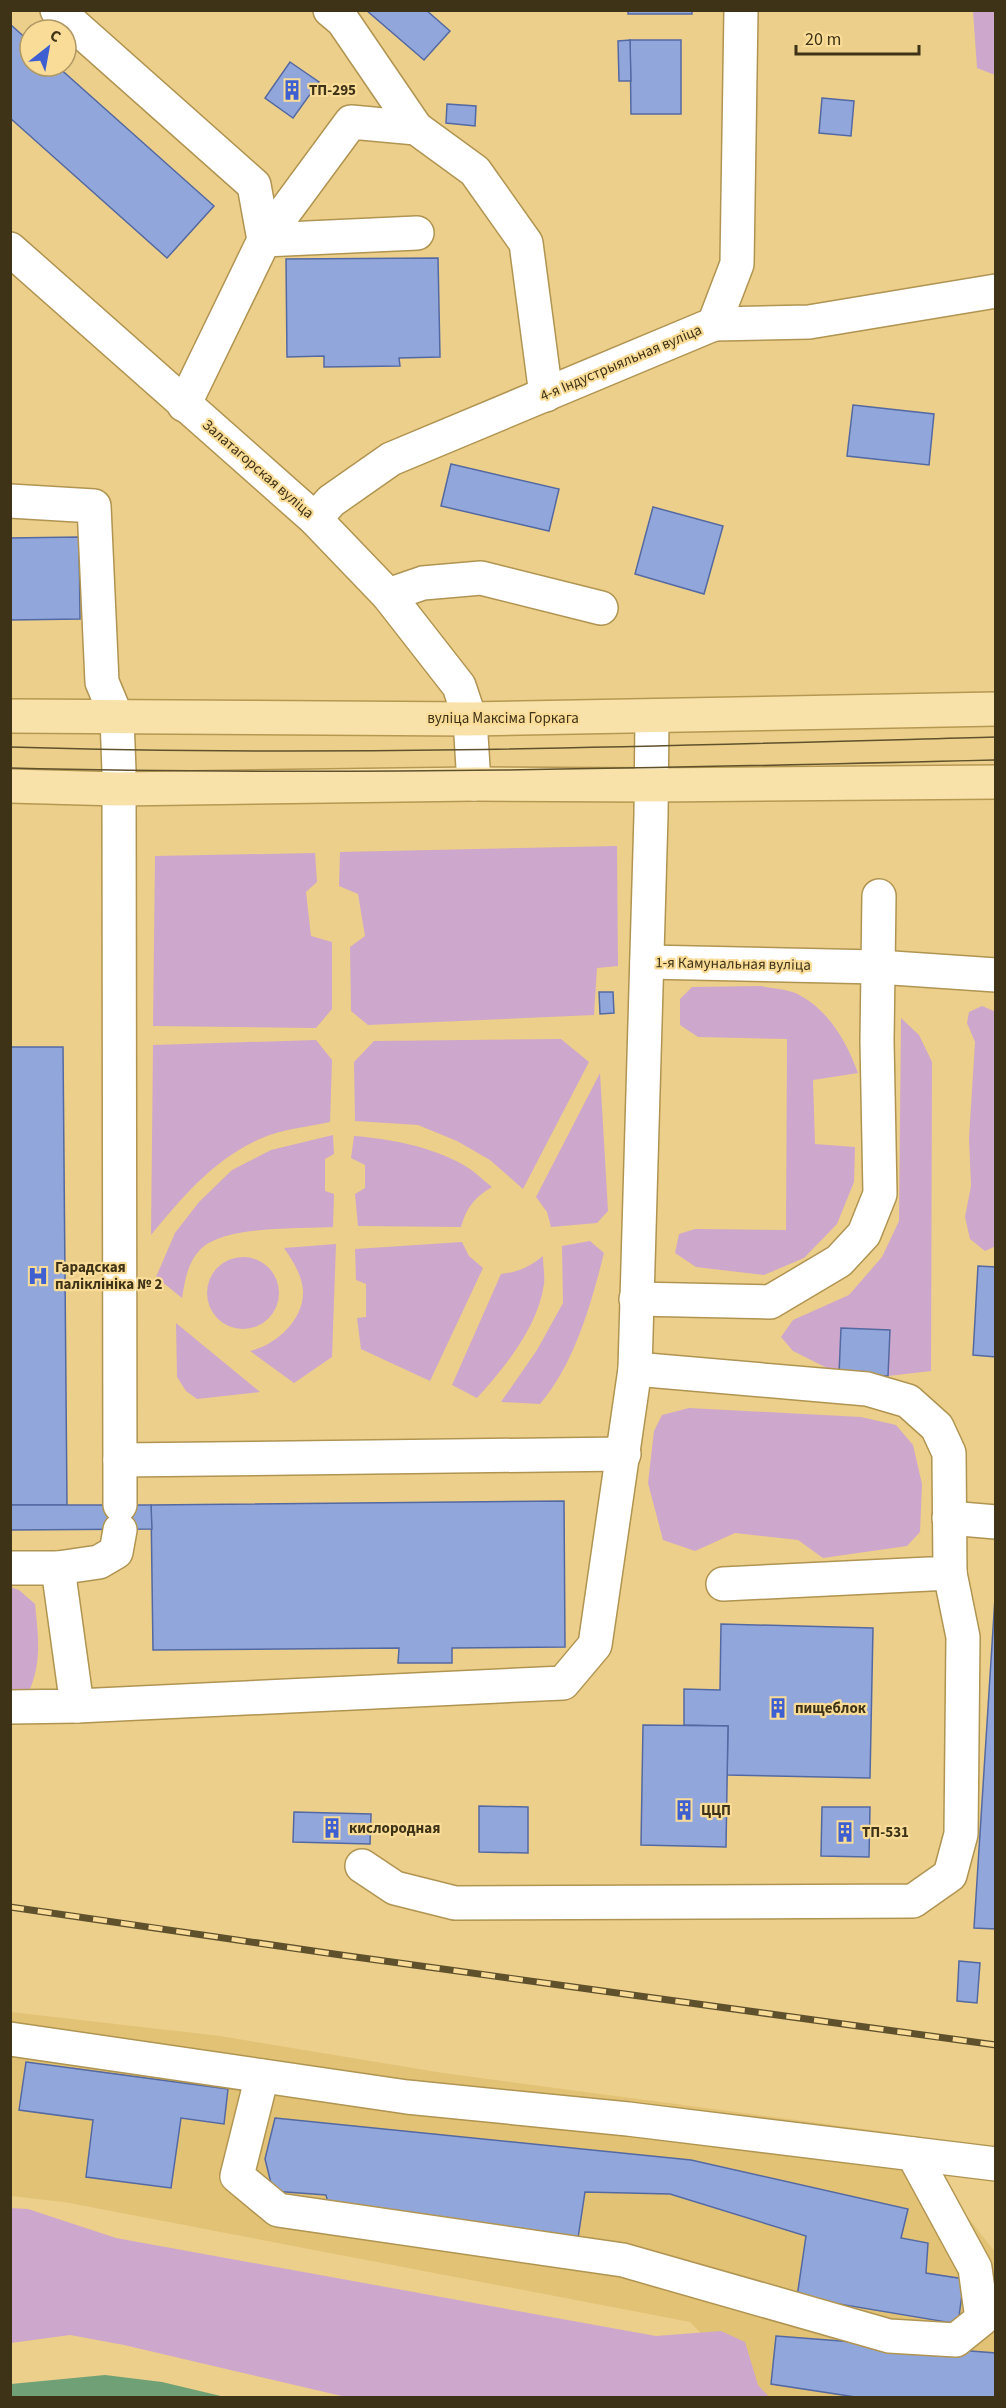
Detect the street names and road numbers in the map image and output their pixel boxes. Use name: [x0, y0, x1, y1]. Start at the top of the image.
street label: 4-я Індустрыяльная вуліца: [537, 319, 705, 407]
street label: Залатагорская вуліца: [198, 415, 318, 523]
street label: вуліца Максіма Горкага: [427, 708, 579, 729]
street label: 1-я Камунальная вуліца: [655, 952, 811, 976]

